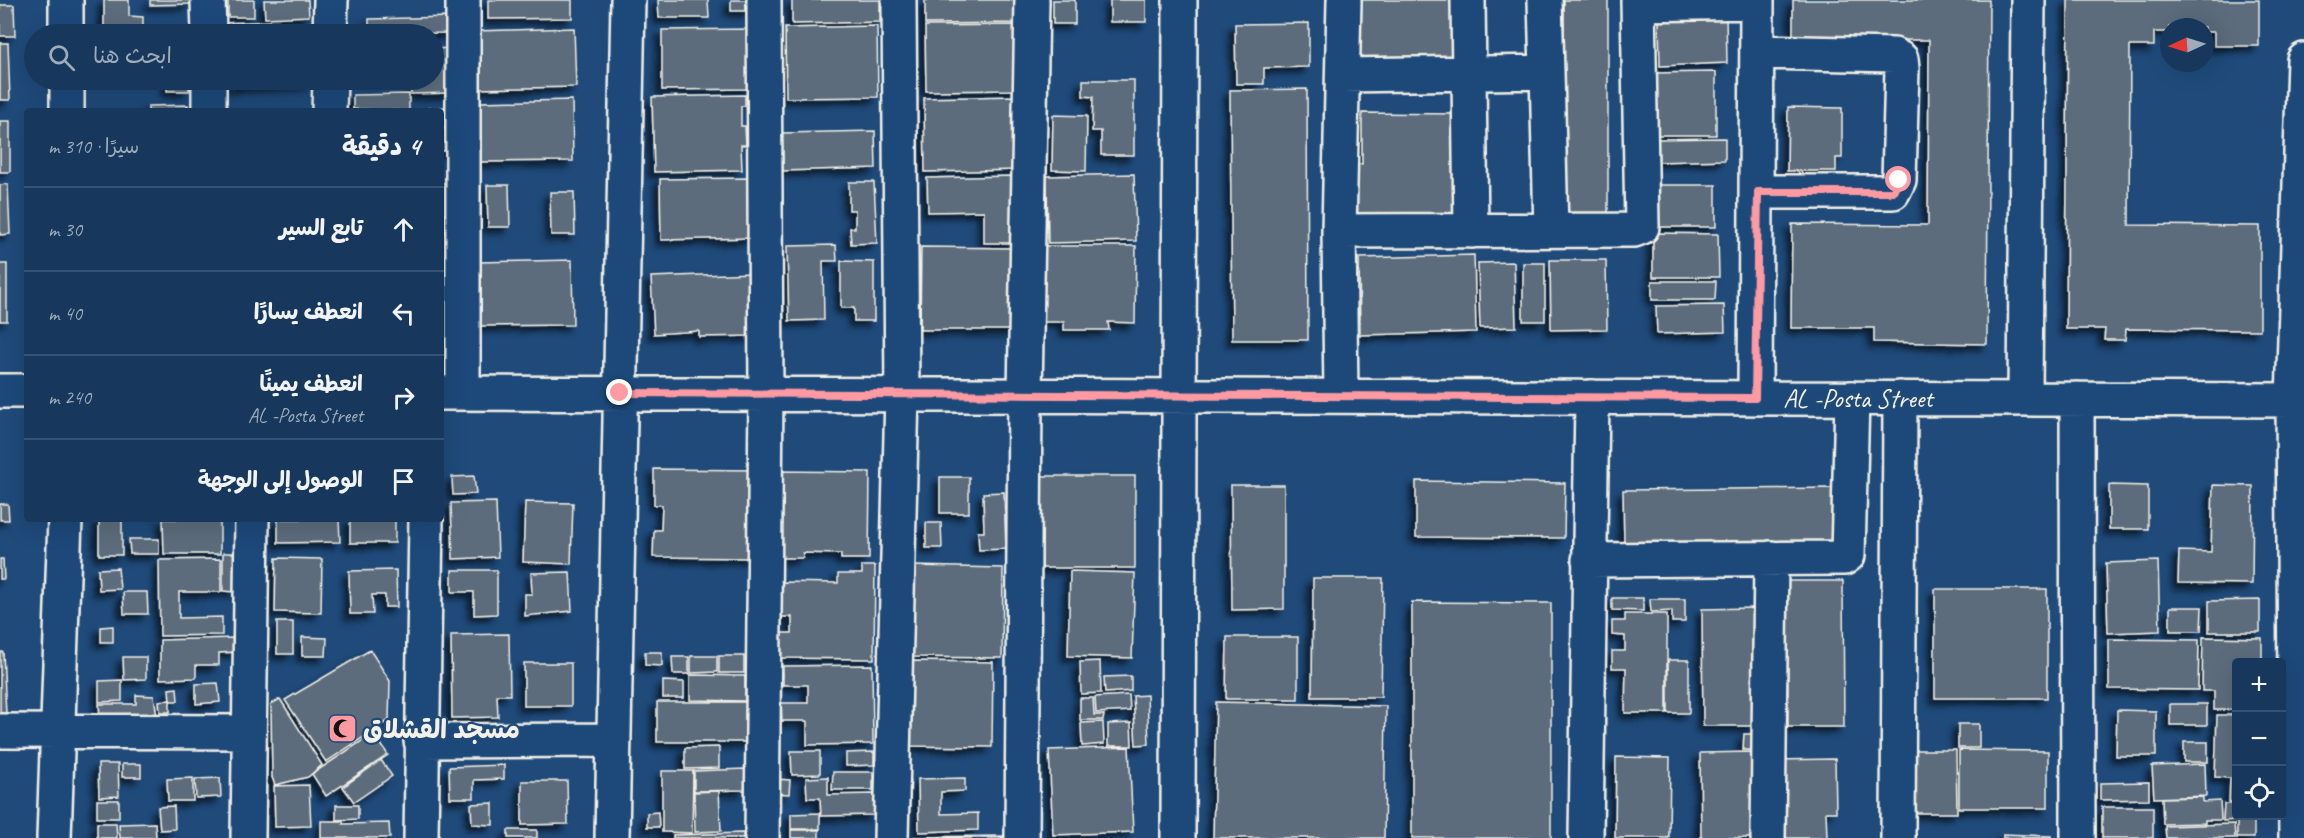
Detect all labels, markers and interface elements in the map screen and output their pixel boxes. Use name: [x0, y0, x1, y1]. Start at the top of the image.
north arrow: [2160, 18, 2214, 72]
search box: [24, 24, 444, 90]
icon: search: [45, 41, 78, 74]
text: ابحث هنا: [93, 42, 172, 70]
text: 4 دقيقة: [342, 130, 420, 163]
text: سيرًا · 310 m: [48, 134, 139, 159]
route start: [1885, 166, 1911, 192]
icon: ahead: [387, 213, 420, 246]
text: تابع السير: [279, 214, 363, 242]
text: 30 m: [48, 217, 82, 242]
icon: left: [387, 297, 420, 330]
text: انعطف يسارًا: [254, 298, 363, 326]
text: 40 m: [48, 301, 82, 326]
text: انعطف يمينًا: [259, 370, 363, 398]
route end: [606, 379, 632, 405]
icon: right: [387, 381, 420, 414]
street label: AL -Posta Street: [1783, 382, 1935, 415]
text: 240 m: [48, 385, 91, 410]
text: AL -Posta Street: [248, 403, 363, 428]
icon: arrive: [387, 465, 420, 498]
text: الوصول إلى الوجهة: [198, 466, 363, 494]
map controls: [2232, 658, 2286, 820]
button: +: [2232, 658, 2286, 712]
button: −: [2232, 712, 2286, 766]
mosque icon: مسجد القشلاق: [326, 713, 358, 745]
place label: مسجد القشلاق: [363, 713, 520, 746]
button: locate: [2232, 766, 2286, 820]

